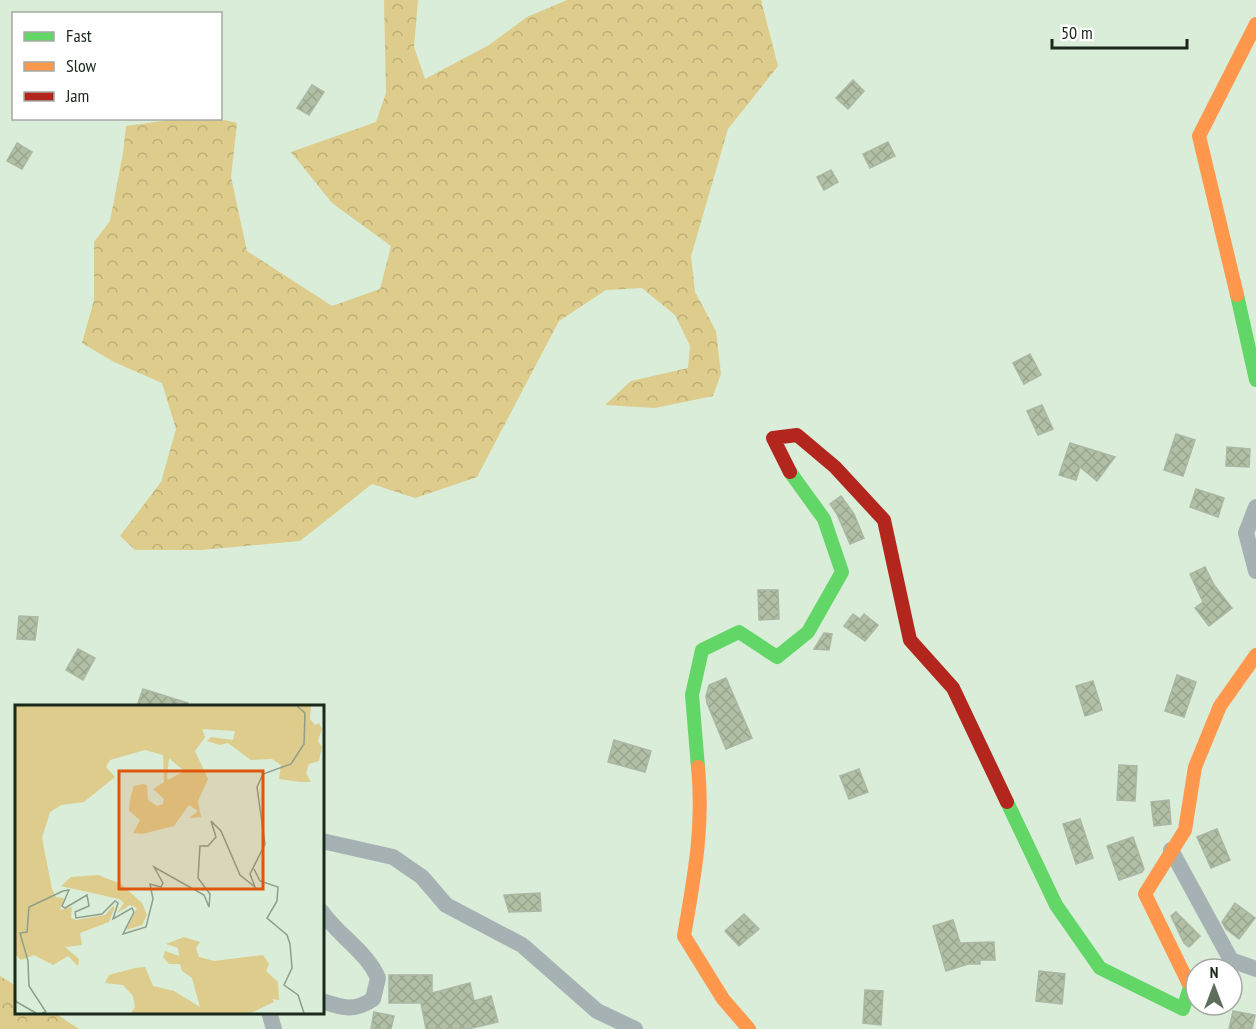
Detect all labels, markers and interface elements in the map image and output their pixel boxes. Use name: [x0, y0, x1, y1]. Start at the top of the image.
legend: [12, 12, 222, 120]
scale bar: [1052, 12, 1187, 50]
text: 50 m: [1061, 21, 1093, 44]
text: Fast: [66, 24, 92, 47]
text: Slow: [66, 54, 97, 77]
text: Jam: [65, 84, 89, 107]
inset map: [15, 705, 324, 1014]
north arrow: [1184, 957, 1244, 1017]
text: N: [1210, 962, 1218, 982]

